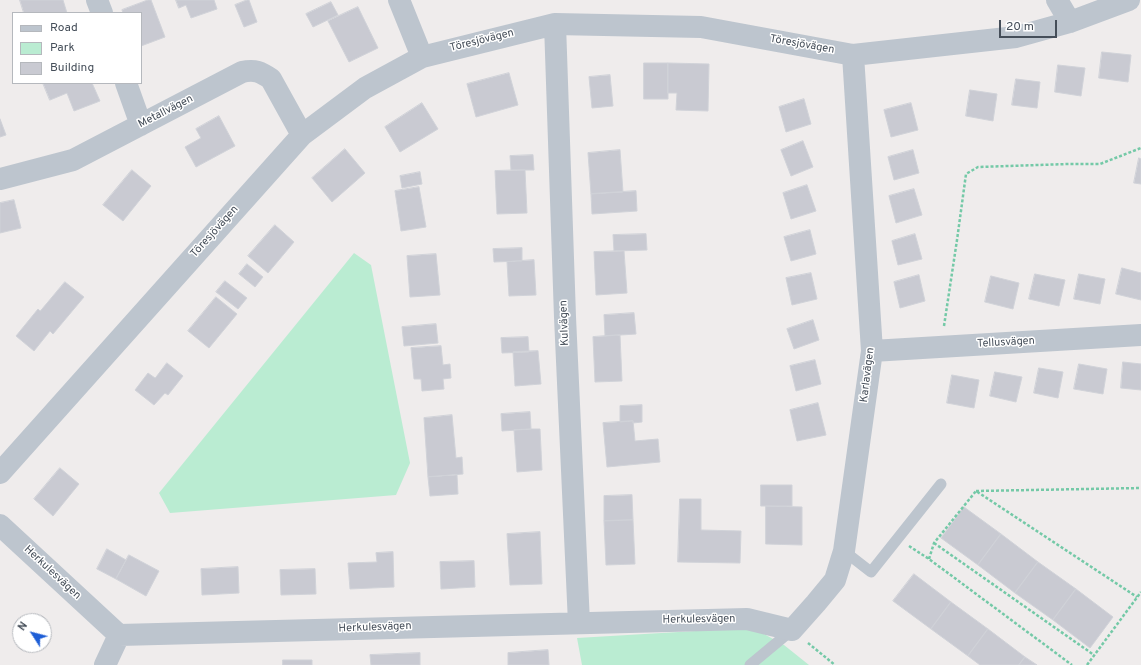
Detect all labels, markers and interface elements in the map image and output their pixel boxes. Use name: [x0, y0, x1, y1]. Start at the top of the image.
legend: [12, 12, 142, 84]
scale bar: [1001, 12, 1059, 38]
text: 20 m: [1006, 19, 1034, 35]
text: Road: [50, 20, 78, 36]
street label: Töresjövägen: [449, 27, 515, 55]
street label: Töresjövägen: [769, 33, 835, 57]
text: Park: [50, 40, 75, 56]
text: Building: [50, 60, 94, 76]
street label: Metallvägen: [136, 93, 196, 131]
street label: Töresjövägen: [188, 203, 242, 261]
street label: Kulvägen: [558, 300, 572, 346]
street label: Tellusvägen: [977, 335, 1035, 351]
street label: Karlavägen: [858, 347, 878, 403]
street label: Herkulesvägen: [21, 543, 83, 603]
north arrow: [12, 613, 52, 653]
street label: Herkulesvägen: [662, 613, 736, 627]
text: N: [15, 619, 31, 634]
street label: Herkulesvägen: [338, 620, 412, 636]

